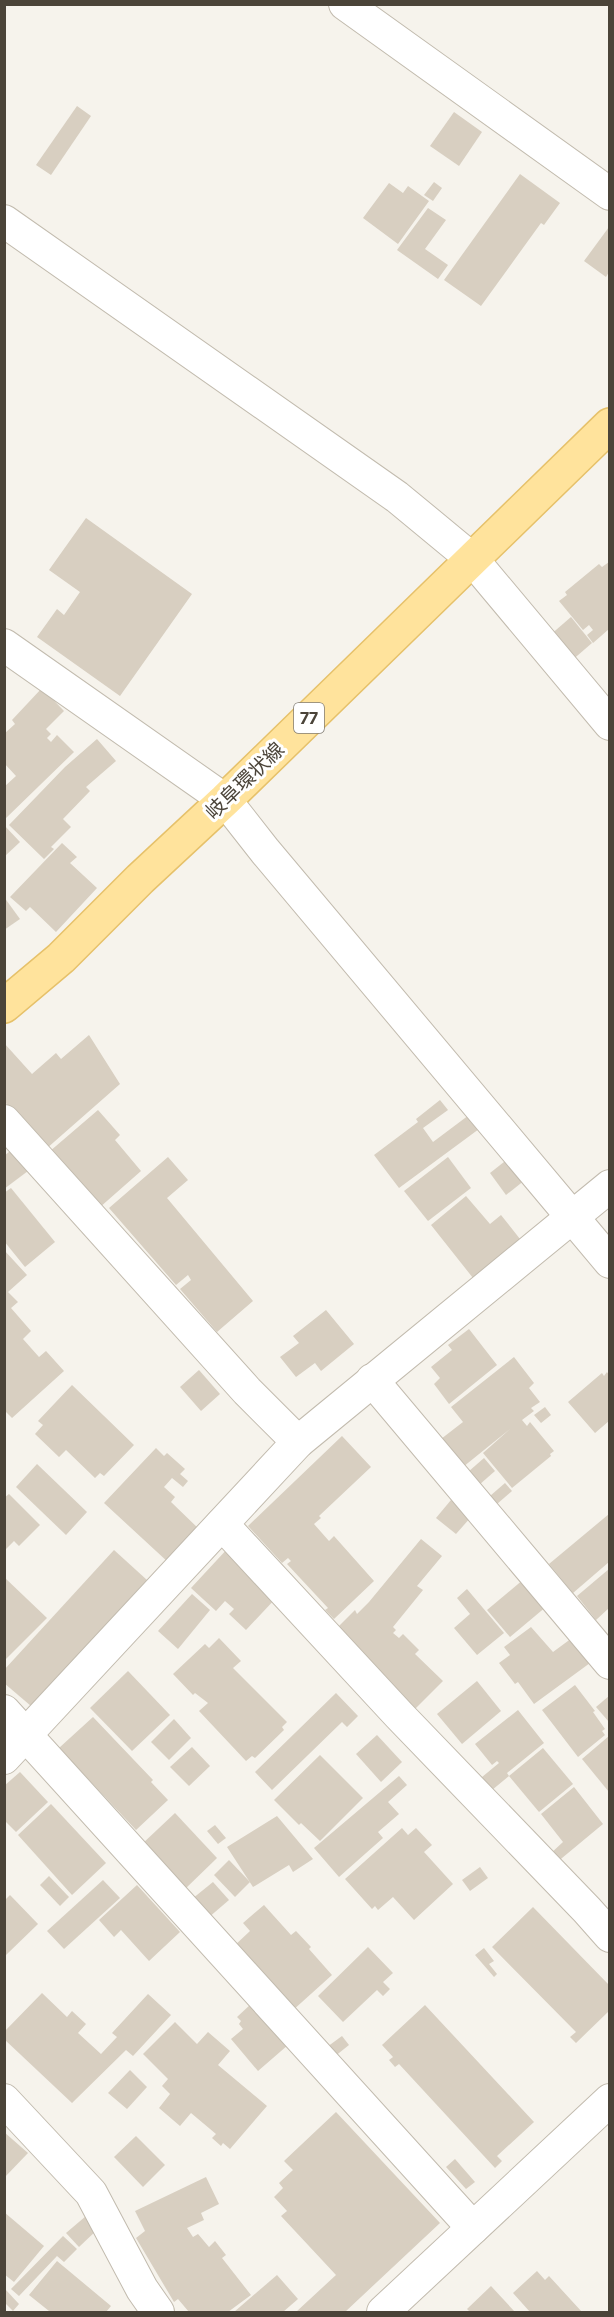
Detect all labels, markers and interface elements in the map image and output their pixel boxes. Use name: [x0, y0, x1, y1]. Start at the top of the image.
road number: 77: [294, 703, 324, 733]
street label: 岐阜環状線: [201, 738, 289, 824]

